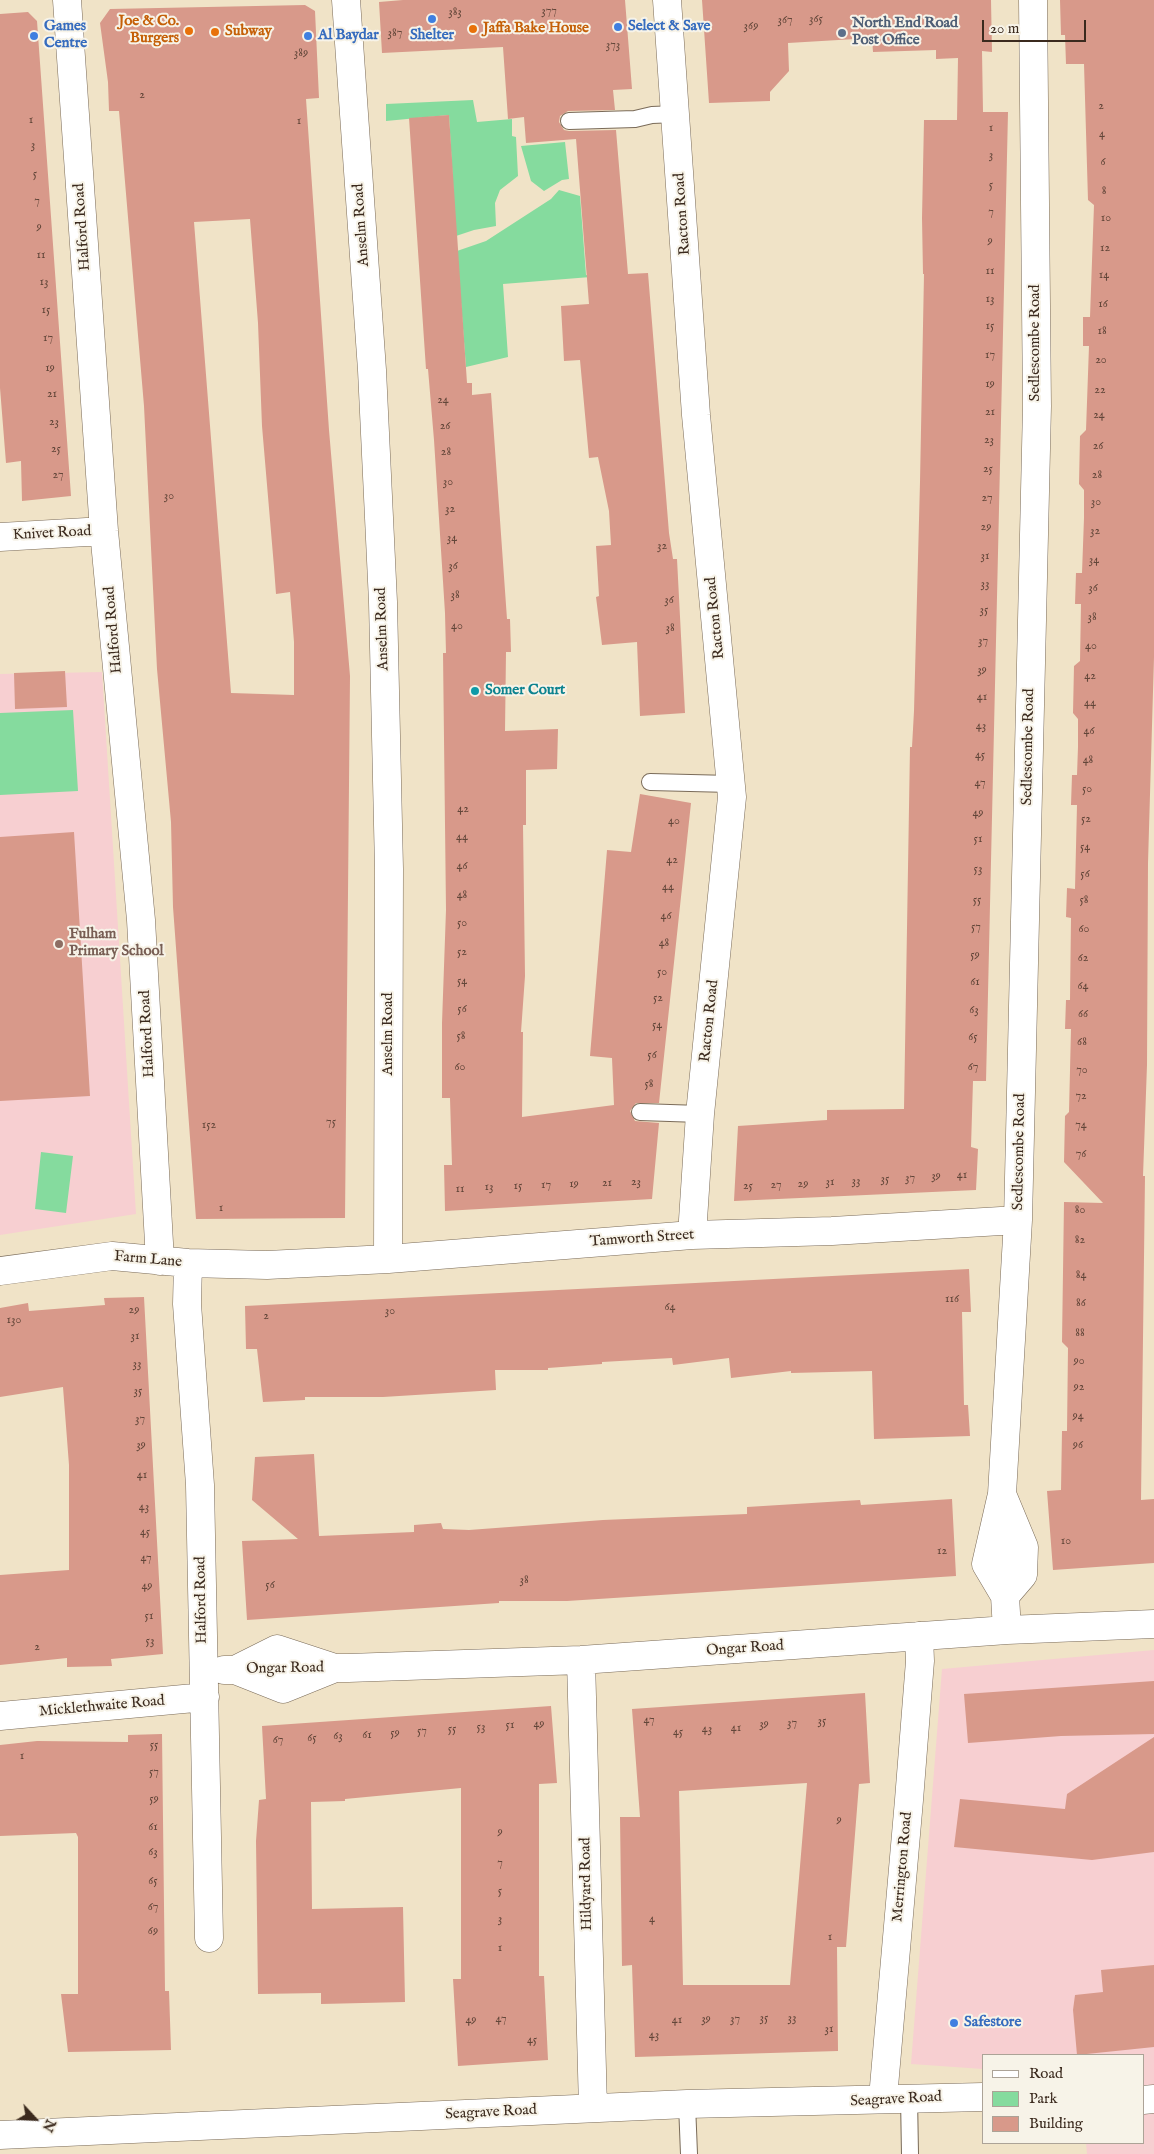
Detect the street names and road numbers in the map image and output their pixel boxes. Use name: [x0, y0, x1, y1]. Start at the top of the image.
street label: Racton Road: [671, 172, 695, 256]
street label: Halford Road: [71, 183, 95, 271]
street label: Anselm Road: [350, 183, 374, 267]
street label: Sedlescombe Road: [1027, 285, 1045, 401]
street label: Knivet Road: [12, 523, 92, 545]
street label: Racton Road: [703, 576, 729, 660]
street label: Halford Road: [101, 586, 127, 674]
street label: Anselm Road: [373, 587, 393, 671]
street label: Sedlescombe Road: [1019, 688, 1039, 806]
street label: Racton Road: [697, 979, 723, 1063]
street label: Halford Road: [137, 990, 159, 1078]
street label: Anselm Road: [380, 992, 398, 1076]
street label: Sedlescombe Road: [1010, 1093, 1030, 1211]
street label: Tamworth Street: [589, 1226, 695, 1252]
street label: Farm Lane: [113, 1248, 183, 1272]
street label: Halford Road: [192, 1556, 212, 1644]
street label: Ongar Road: [706, 1637, 784, 1661]
street label: Ongar Road: [246, 1659, 324, 1679]
street label: Micklethwaite Road: [39, 1693, 165, 1721]
street label: Merrington Road: [889, 1811, 917, 1923]
street label: Hildyard Road: [577, 1837, 597, 1931]
street label: Seagrave Road: [850, 2089, 942, 2111]
street label: Seagrave Road: [445, 2102, 537, 2124]

